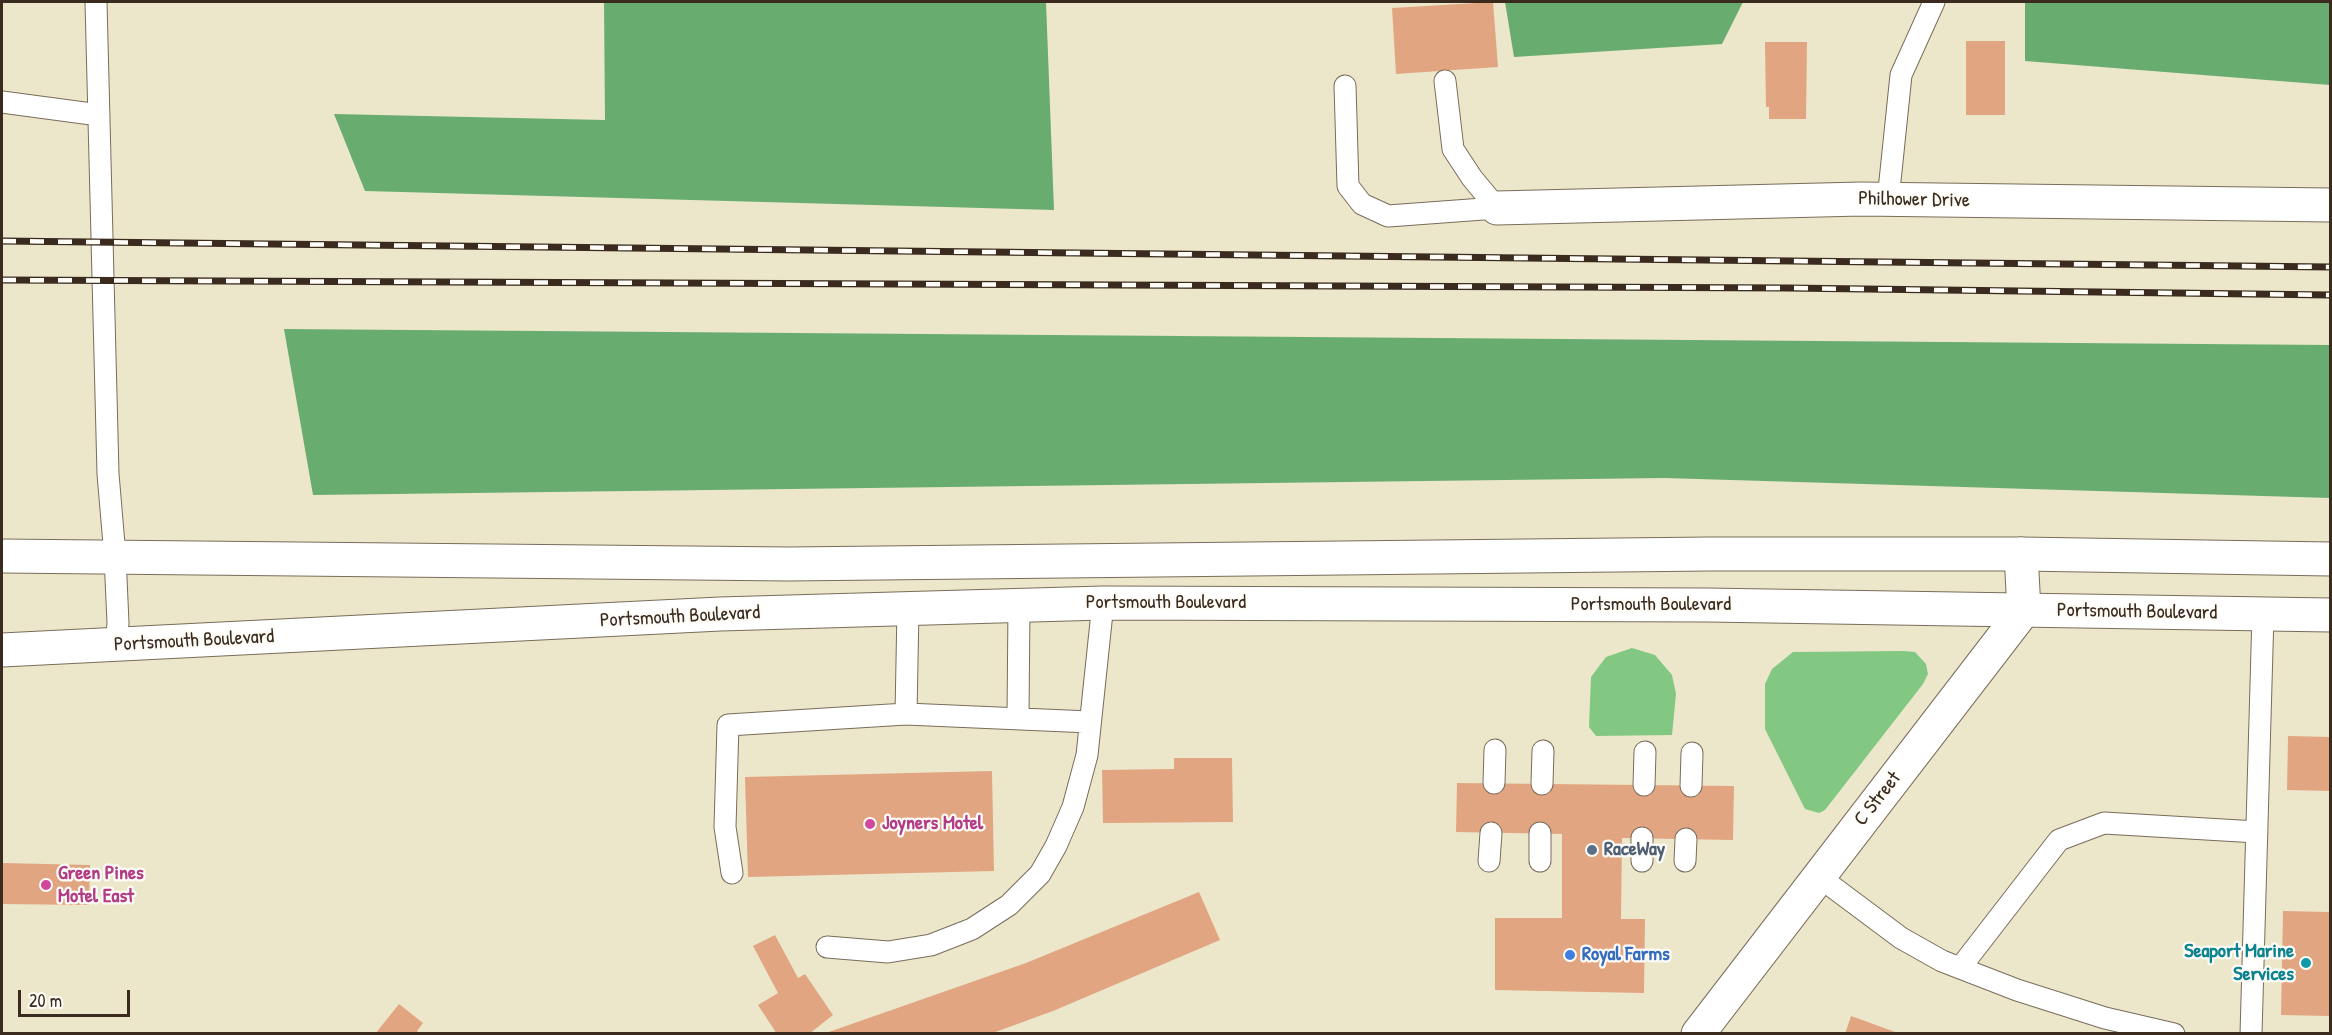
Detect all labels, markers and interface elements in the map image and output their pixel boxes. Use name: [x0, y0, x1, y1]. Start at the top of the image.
street label: Philhower Drive: [1858, 187, 1970, 213]
street label: Portsmouth Boulevard: [1086, 591, 1246, 615]
street label: Portsmouth Boulevard: [1571, 593, 1731, 617]
street label: Portsmouth Boulevard: [2057, 599, 2217, 625]
street label: Portsmouth Boulevard: [599, 601, 761, 633]
street label: Portsmouth Boulevard: [113, 625, 275, 657]
street label: C Street: [1849, 767, 1907, 831]
place label: Joyners Motel: [882, 812, 983, 836]
marker: Joyners Motel: [863, 817, 877, 831]
place label: RaceWay: [1604, 838, 1665, 862]
marker: RaceWay: [1585, 843, 1599, 857]
place label: Green Pines Motel East: [58, 862, 144, 909]
marker: Green Pines Motel East: [39, 878, 53, 892]
place label: Seaport Marine Services: [2184, 940, 2294, 987]
place label: Royal Farms: [1582, 943, 1670, 967]
marker: Royal Farms: [1563, 948, 1577, 962]
marker: Seaport Marine Services: [2299, 956, 2313, 970]
scale bar: [21, 978, 134, 1016]
text: 20 m: [29, 988, 62, 1013]

